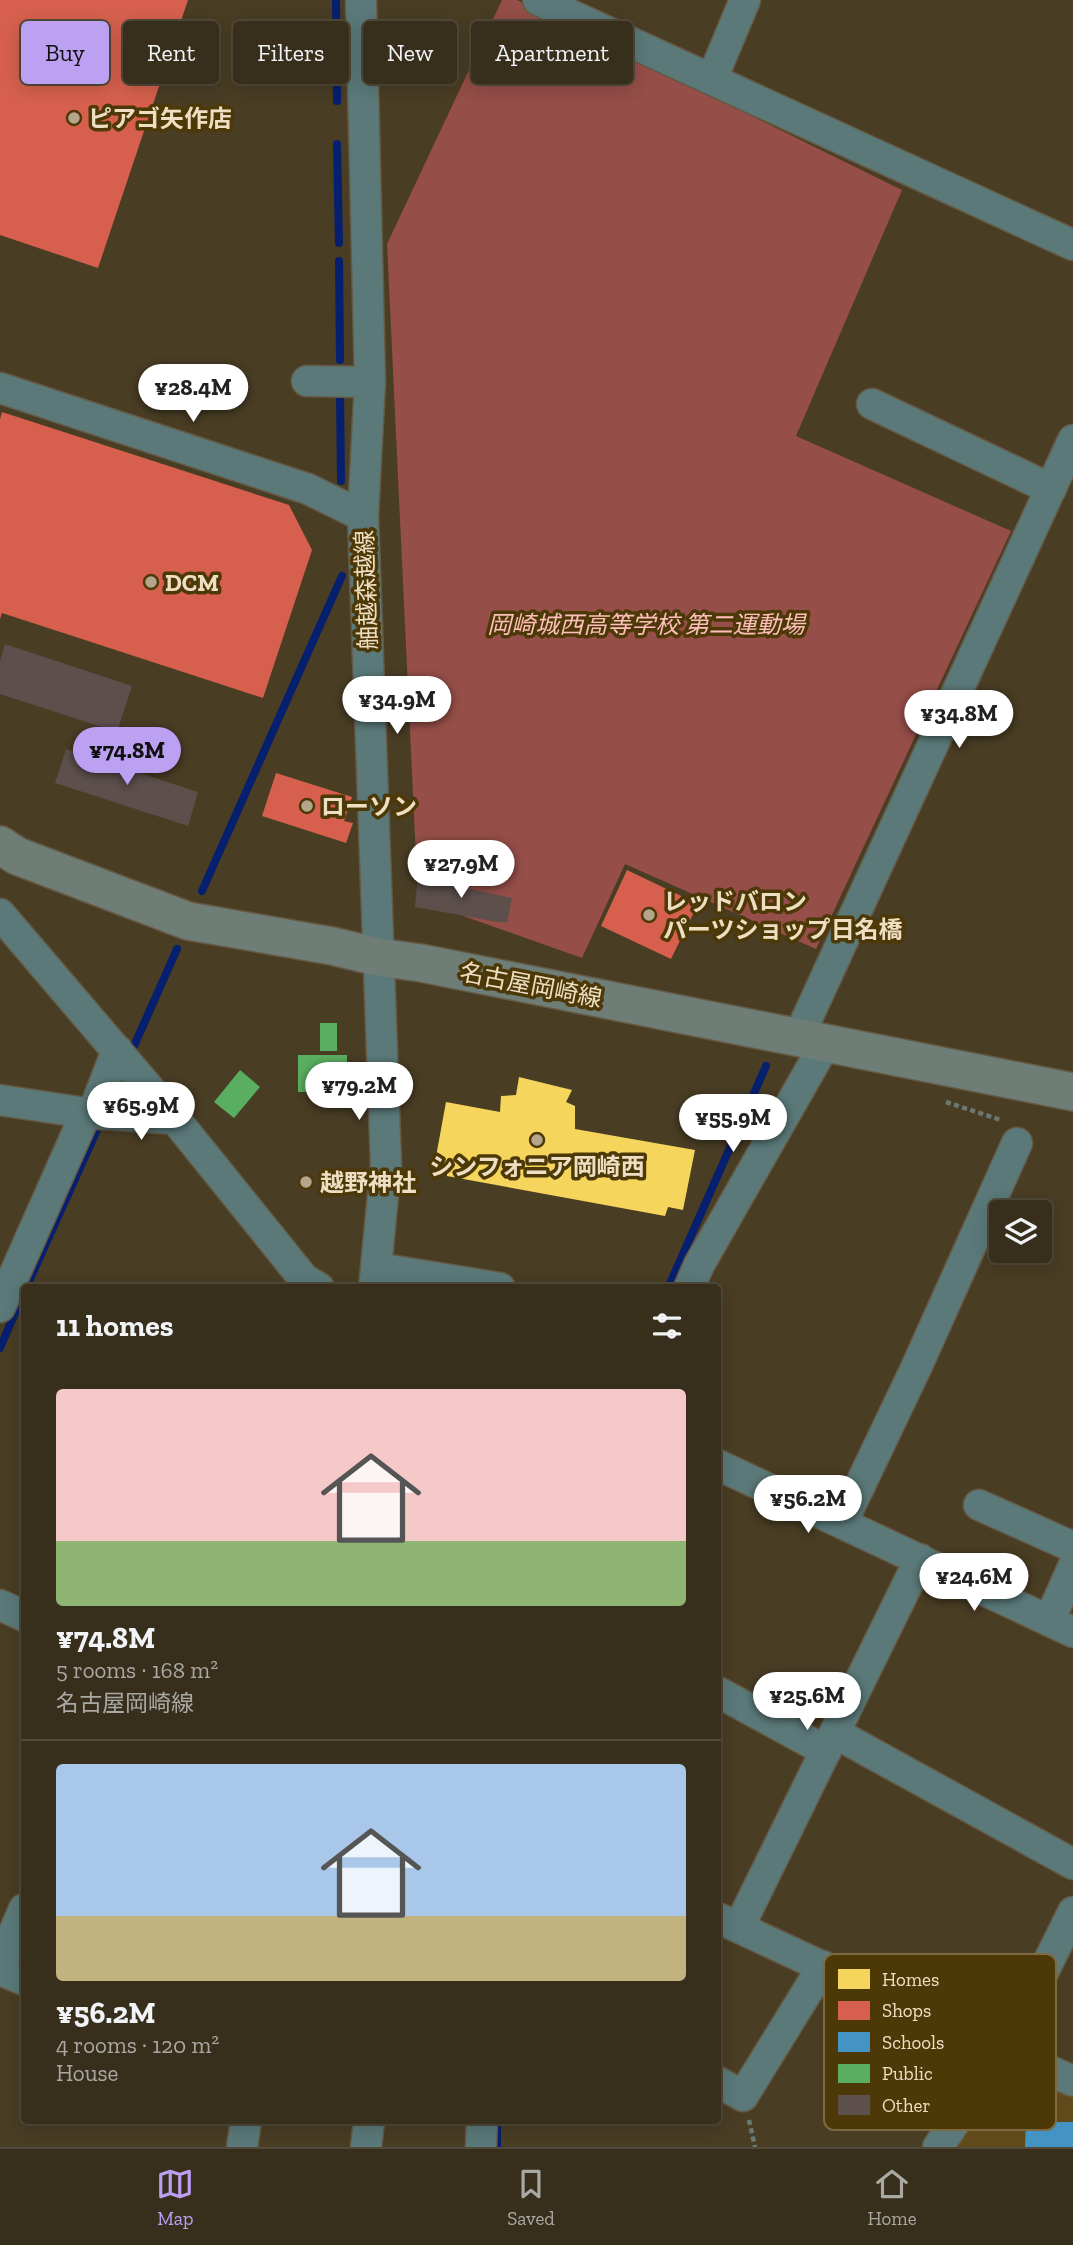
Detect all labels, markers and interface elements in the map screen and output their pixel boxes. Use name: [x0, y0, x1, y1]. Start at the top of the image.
chip: Buy: [21, 21, 109, 84]
chip: Rent: [123, 21, 219, 84]
chip: Filters: [233, 21, 349, 84]
chip: New: [363, 21, 457, 84]
chip: Apartment: [471, 21, 633, 84]
place label: ピアゴ矢作店: [88, 104, 232, 133]
marker: ピアゴ矢作店: [66, 110, 82, 126]
pin: ¥28.4M: [136, 364, 250, 424]
text: ¥28.4M: [154, 373, 232, 401]
street label: 舳越森越線: [349, 530, 383, 650]
place label: DCM: [165, 568, 219, 597]
marker: DCM: [143, 574, 159, 590]
park label: 岡崎城西高等学校 第二運動場: [487, 610, 808, 639]
pin: ¥34.9M: [340, 676, 454, 736]
text: ¥34.9M: [358, 685, 436, 713]
pin: ¥34.8M: [902, 690, 1016, 750]
text: ¥34.8M: [920, 699, 998, 727]
pin: ¥74.8M: [70, 728, 184, 787]
text: ¥74.8M: [89, 736, 165, 764]
place label: ローソン: [321, 792, 417, 821]
marker: ローソン: [299, 798, 315, 814]
pin: ¥27.9M: [404, 841, 518, 900]
text: ¥27.9M: [424, 849, 498, 877]
place label: レッドバロン パーツショップ日名橋: [663, 887, 903, 944]
marker: レッドバロン パーツショップ日名橋: [641, 907, 657, 923]
street label: 名古屋岡崎線: [458, 957, 604, 1013]
pin: ¥79.2M: [302, 1062, 416, 1122]
text: ¥79.2M: [321, 1071, 397, 1099]
pin: ¥65.9M: [84, 1082, 198, 1142]
text: ¥65.9M: [103, 1091, 179, 1119]
pin: ¥55.9M: [676, 1094, 790, 1154]
text: ¥55.9M: [695, 1103, 771, 1131]
marker: シンフォニア岡崎西: [529, 1132, 545, 1148]
place label: シンフォニア岡崎西: [429, 1152, 645, 1181]
place label: 越野神社: [320, 1168, 416, 1197]
marker: 越野神社: [298, 1174, 314, 1190]
map controls: [989, 1200, 1052, 1263]
button: layers: [989, 1200, 1052, 1263]
icon: filters: [648, 1307, 686, 1345]
text: 11 homes: [56, 1308, 174, 1344]
icon: home: [308, 1435, 434, 1561]
pin: ¥56.2M: [751, 1476, 865, 1535]
text: ¥56.2M: [770, 1484, 846, 1512]
pin: ¥24.6M: [917, 1554, 1031, 1613]
text: ¥24.6M: [935, 1562, 1013, 1590]
text: ¥74.8M: [56, 1620, 155, 1656]
text: 5 rooms · 168 m²: [56, 1656, 218, 1684]
pin: ¥25.6M: [750, 1672, 864, 1732]
text: ¥25.6M: [769, 1681, 845, 1709]
text: 名古屋岡崎線: [56, 1689, 194, 1717]
icon: home: [308, 1810, 434, 1936]
legend: [824, 1954, 1056, 2130]
text: Homes: [882, 1968, 939, 1991]
text: ¥56.2M: [56, 1995, 156, 2031]
text: Shops: [882, 1999, 931, 2022]
text: 4 rooms · 120 m²: [56, 2031, 219, 2059]
text: Schools: [882, 2031, 944, 2054]
text: House: [56, 2059, 118, 2087]
text: Public: [882, 2062, 933, 2085]
text: Other: [882, 2094, 930, 2117]
tab: Map: [156, 2165, 194, 2230]
tab: Saved: [507, 2165, 555, 2230]
tab: Home: [868, 2165, 917, 2230]

